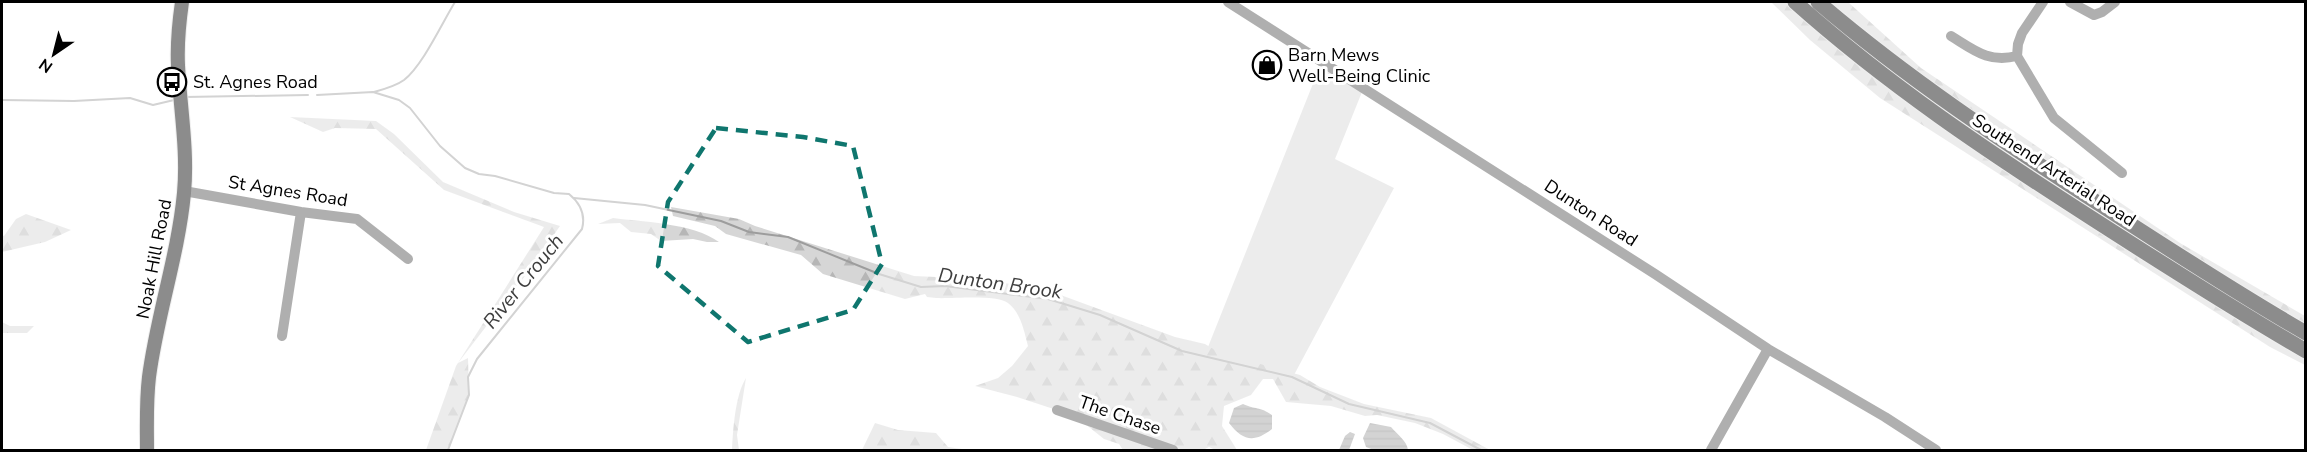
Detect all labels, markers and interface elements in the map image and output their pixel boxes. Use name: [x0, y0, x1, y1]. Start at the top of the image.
north arrow: [24, 24, 84, 84]
place label: Barn Mews Well-Being Clinic: [1288, 43, 1430, 88]
shop icon: Barn Mews Well-Being Clinic: [1251, 49, 1283, 81]
text: N: [35, 53, 57, 78]
bus stop icon: St. Agnes Road: [156, 66, 188, 98]
place label: St. Agnes Road: [193, 70, 318, 94]
street label: Southend Arterial Road: [1968, 108, 2140, 232]
street label: St Agnes Road: [227, 170, 349, 212]
street label: Dunton Road: [1540, 174, 1642, 252]
street label: Noak Hill Road: [131, 197, 177, 321]
water label: River Crouch: [477, 228, 570, 334]
water label: Dunton Brook: [936, 261, 1065, 306]
street label: The Chase: [1076, 390, 1164, 440]

